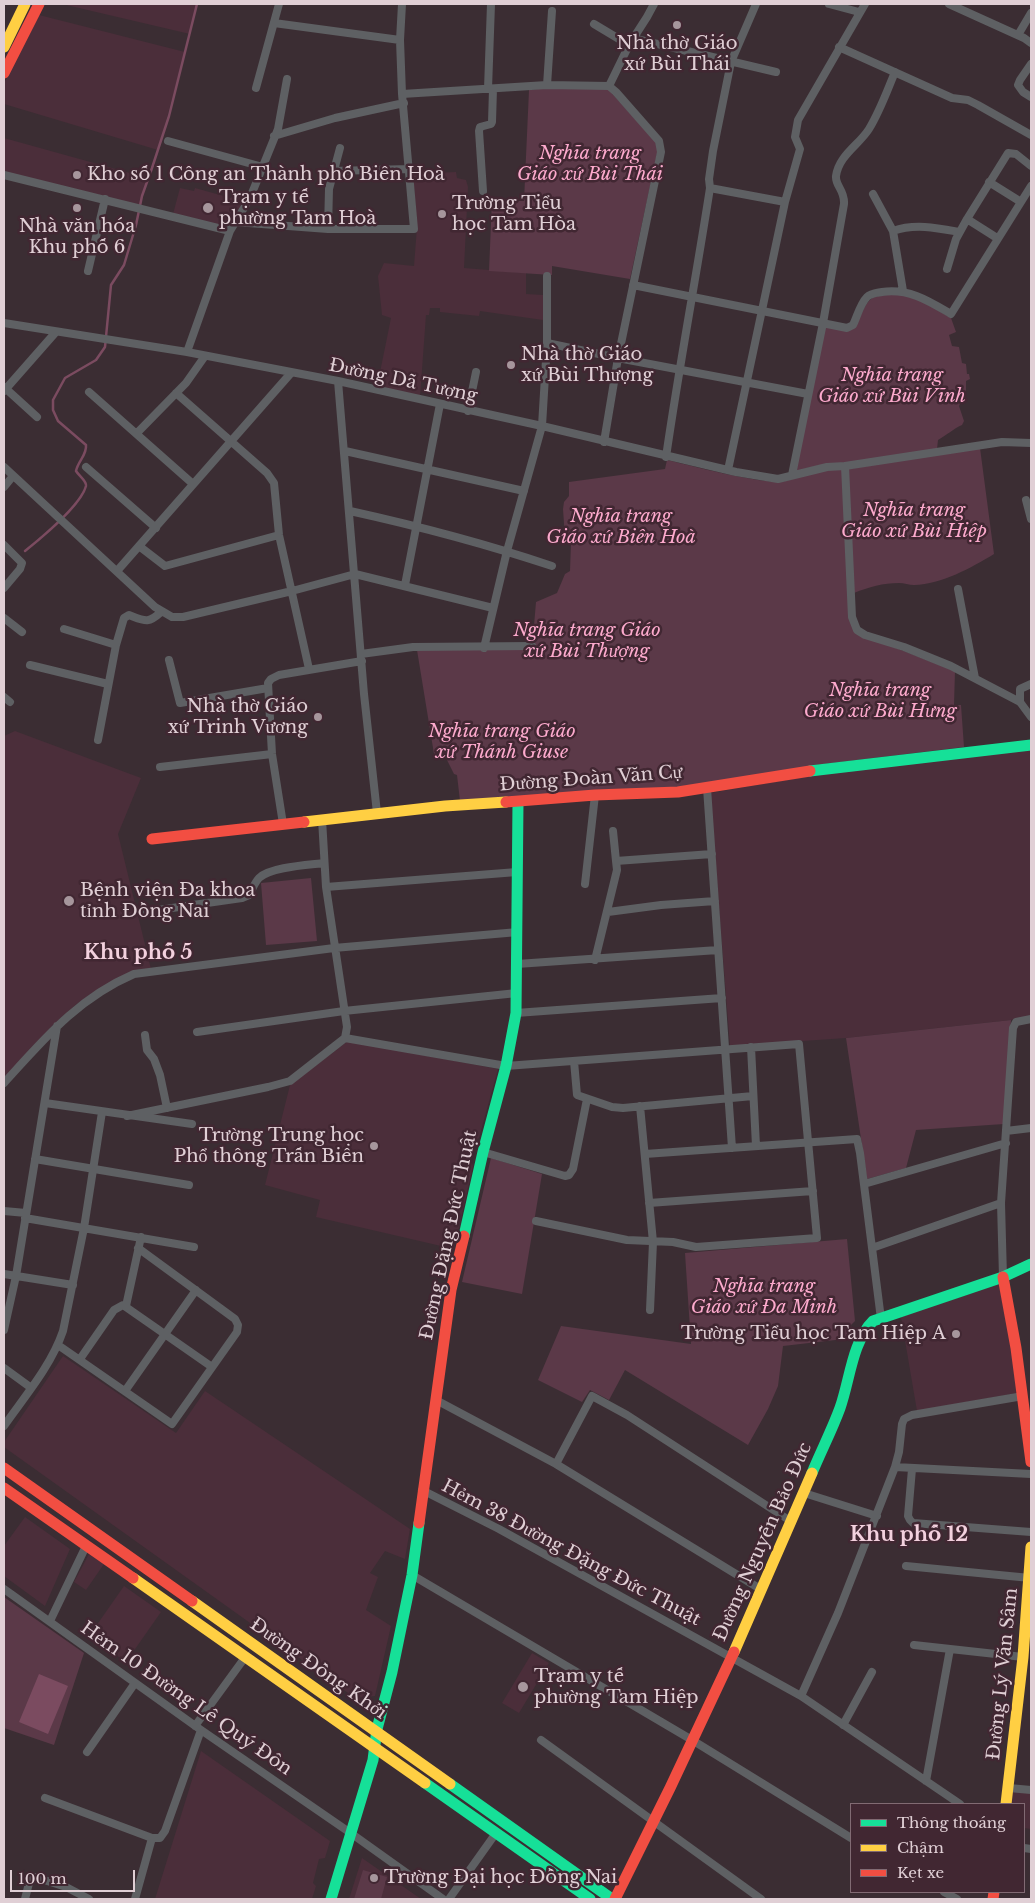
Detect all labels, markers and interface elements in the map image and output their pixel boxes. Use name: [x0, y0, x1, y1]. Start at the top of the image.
marker: Nhà thờ Giáo xứ Bùi Thái: [671, 19, 683, 31]
place label: Nhà thờ Giáo xứ Bùi Thái: [616, 33, 738, 76]
park label: Nghĩa trang Giáo xứ Bùi Thái: [517, 143, 663, 186]
place label: Kho số 1 Công an Thành phố Biên Hoà: [87, 164, 445, 186]
marker: Kho số 1 Công an Thành phố Biên Hoà: [71, 169, 83, 181]
place label: Trạm y tế phường Tam Hoà: [219, 187, 376, 230]
place label: Trường Tiểu học Tam Hòa: [452, 193, 576, 235]
marker: Trạm y tế phường Tam Hoà: [201, 201, 215, 215]
marker: Nhà văn hóa Khu phố 6: [71, 202, 83, 214]
marker: Trường Tiểu học Tam Hòa: [436, 208, 448, 220]
place label: Nhà văn hóa Khu phố 6: [19, 216, 135, 258]
place label: Nhà thờ Giáo xứ Bùi Thượng: [521, 344, 653, 386]
street label: Đường Dã Tượng: [327, 355, 479, 407]
marker: Nhà thờ Giáo xứ Bùi Thượng: [505, 359, 517, 371]
park label: Nghĩa trang Giáo xứ Bùi Vĩnh: [818, 365, 966, 408]
park label: Nghĩa trang Giáo xứ Bùi Hiệp: [841, 500, 987, 542]
park label: Nghĩa trang Giáo xứ Biên Hoà: [546, 506, 696, 548]
park label: Nghĩa trang Giáo xứ Bùi Thượng: [513, 620, 661, 662]
park label: Nghĩa trang Giáo xứ Bùi Hưng: [804, 680, 956, 722]
place label: Nhà thờ Giáo xứ Trinh Vương: [168, 696, 308, 739]
marker: Nhà thờ Giáo xứ Trinh Vương: [312, 711, 324, 723]
park label: Nghĩa trang Giáo xứ Thánh Giuse: [428, 721, 576, 764]
street label: Đường Đoàn Văn Cự: [499, 762, 683, 796]
place label: Bệnh viện Đa khoa tỉnh Đồng Nai: [80, 880, 255, 922]
marker: Bệnh viện Đa khoa tỉnh Đồng Nai: [62, 894, 76, 908]
district label: Khu phố 5: [84, 941, 192, 965]
place label: Trường Trung học Phổ thông Trấn Biên: [174, 1125, 364, 1168]
street label: Đường Đặng Đức Thuật: [416, 1128, 482, 1342]
marker: Trường Trung học Phổ thông Trấn Biên: [368, 1140, 380, 1152]
park label: Nghĩa trang Giáo xứ Đa Minh: [691, 1276, 837, 1318]
place label: Trường Tiểu học Tam Hiệp A: [681, 1323, 946, 1345]
marker: Trường Tiểu học Tam Hiệp A: [950, 1328, 962, 1340]
street label: Đường Nguyễn Bảo Đức: [709, 1439, 817, 1645]
street label: Hẻm 38 Đường Đặng Đức Thuật: [438, 1475, 704, 1631]
district label: Khu phố 12: [850, 1523, 968, 1547]
street label: Đường Lý Văn Sâm: [983, 1587, 1023, 1761]
street label: Đường Đồng Khởi: [246, 1614, 390, 1724]
street label: Hẻm 10 Đường Lê Quý Đôn: [76, 1618, 296, 1780]
place label: Trạm y tế phường Tam Hiệp: [534, 1666, 699, 1708]
marker: Trạm y tế phường Tam Hiệp: [516, 1680, 530, 1694]
legend: [850, 1803, 1025, 1893]
text: Thông thoáng: [897, 1813, 1006, 1832]
text: Chậm: [897, 1838, 944, 1857]
scale bar: [12, 1860, 138, 1892]
text: Kẹt xe: [897, 1863, 944, 1882]
place label: Trường Đại học Đồng Nai: [384, 1867, 617, 1889]
text: 100 m: [18, 1869, 67, 1888]
marker: Trường Đại học Đồng Nai: [368, 1872, 380, 1884]

